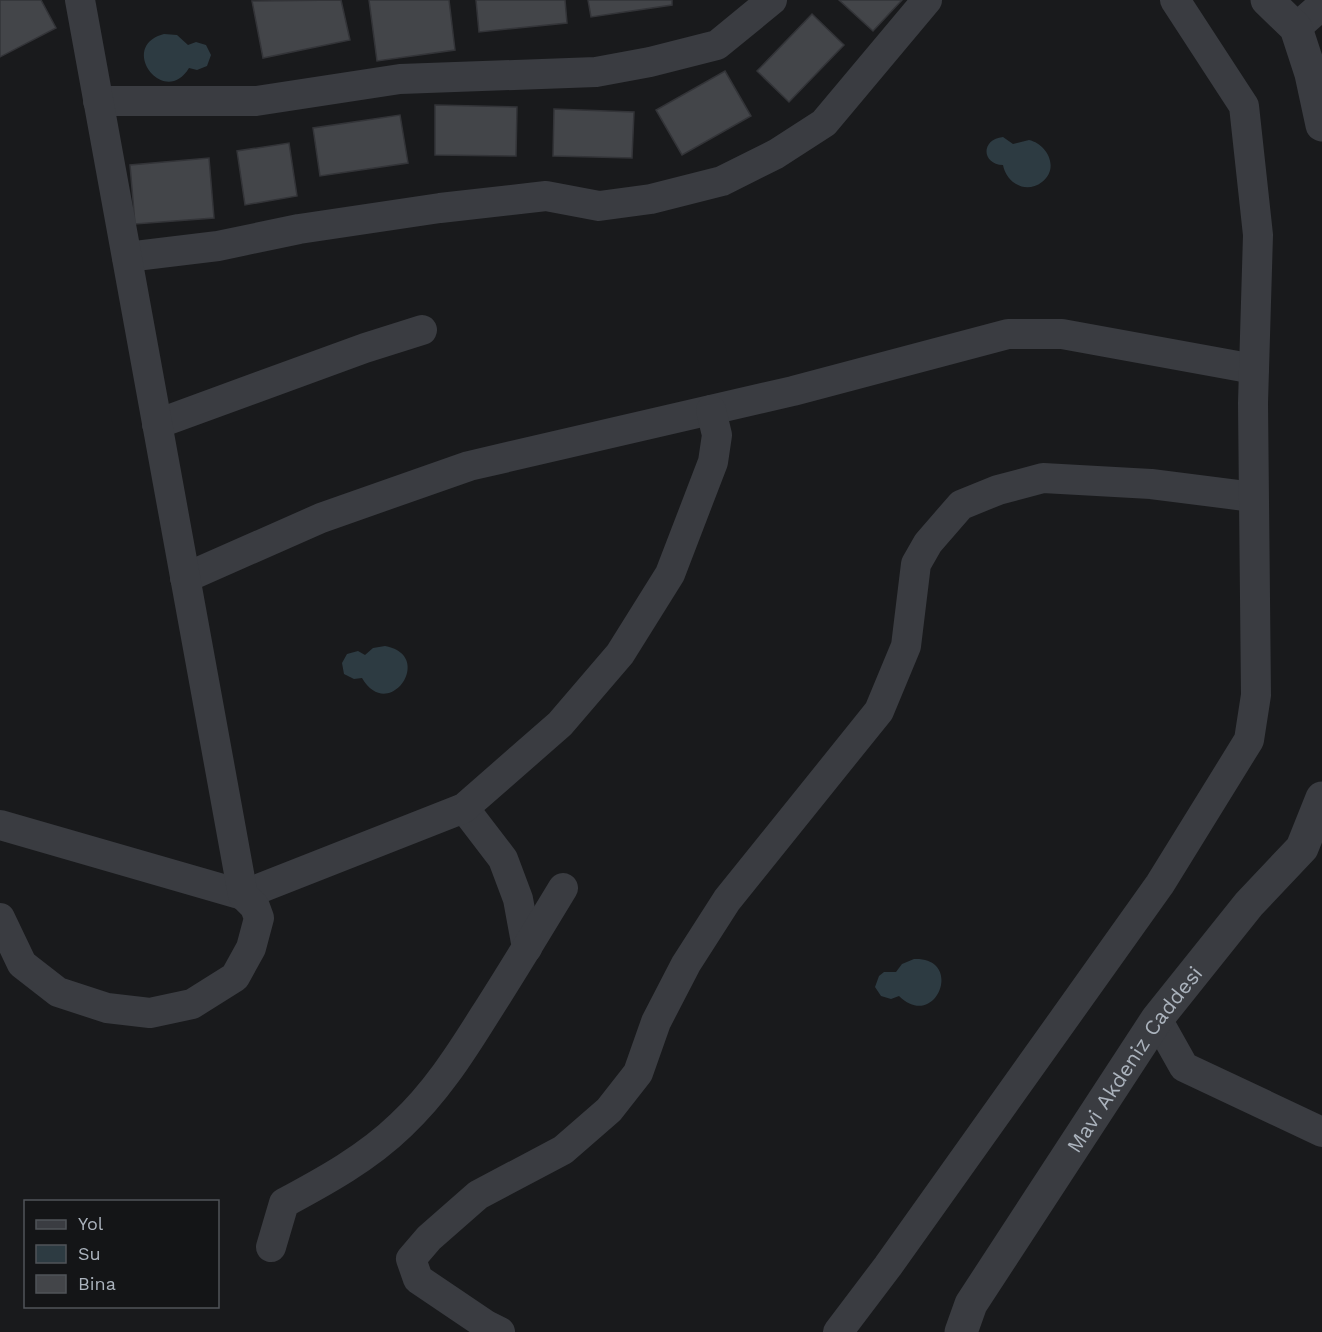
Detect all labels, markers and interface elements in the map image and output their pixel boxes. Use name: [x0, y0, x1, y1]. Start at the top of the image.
street label: Mavi Akdeniz Caddesi: [1061, 961, 1207, 1157]
legend: [24, 1200, 219, 1308]
text: Yol: [78, 1213, 104, 1234]
text: Su: [78, 1243, 101, 1264]
text: Bina: [78, 1273, 116, 1294]

